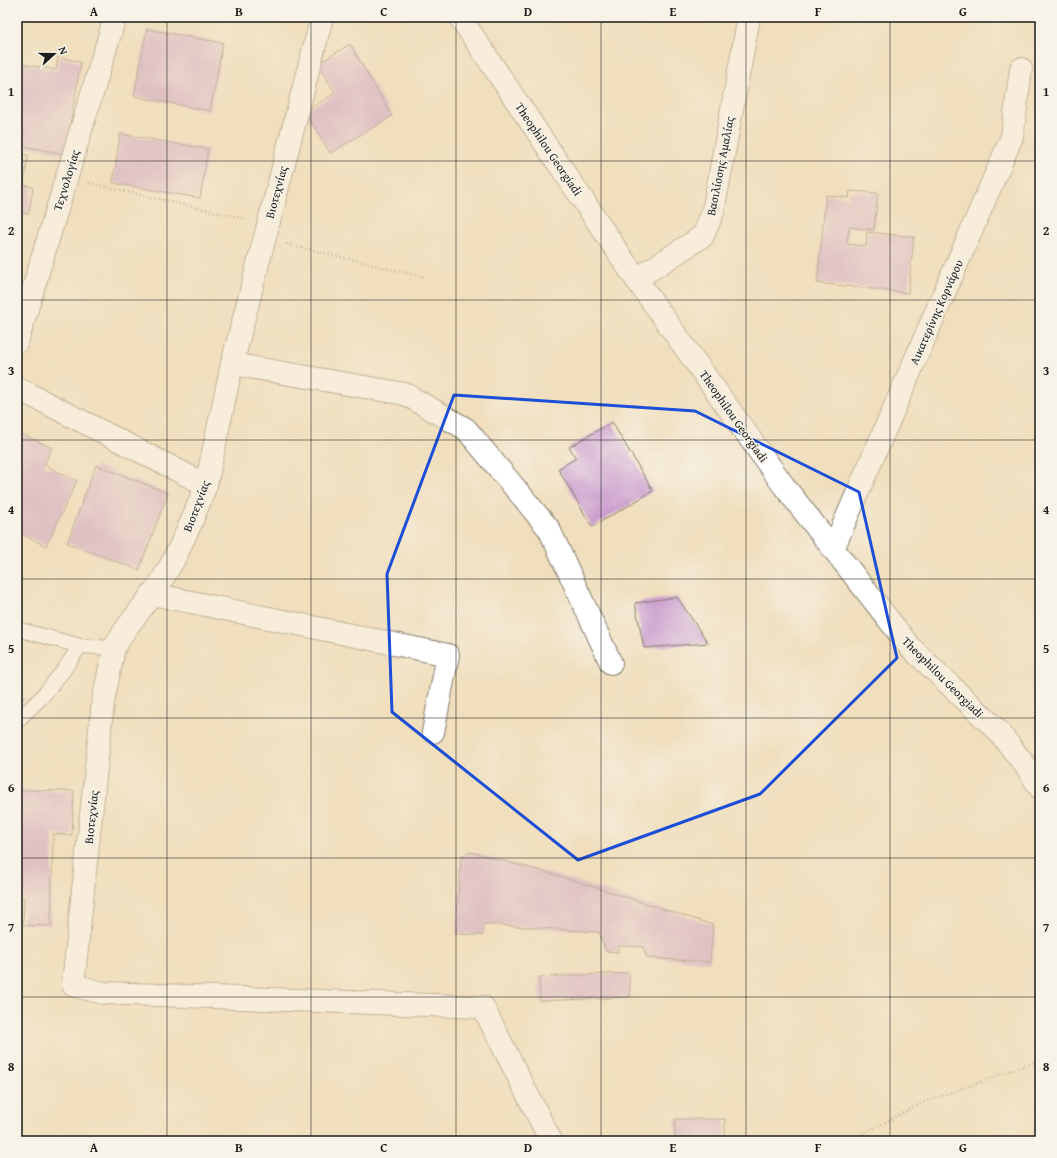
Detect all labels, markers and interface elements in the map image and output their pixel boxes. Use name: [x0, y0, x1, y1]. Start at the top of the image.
text: A: [90, 2, 99, 21]
text: B: [235, 2, 243, 21]
text: C: [380, 2, 388, 21]
text: D: [524, 2, 532, 21]
text: E: [670, 2, 677, 21]
text: F: [815, 2, 822, 21]
text: G: [959, 2, 967, 21]
north arrow: [34, 34, 74, 74]
text: N: [55, 44, 72, 57]
text: 1: [8, 82, 14, 101]
text: 1: [1043, 82, 1049, 101]
street label: Theophilou Georgiadi: [511, 99, 587, 199]
street label: Βασιλίσσης Αμαλίας: [702, 115, 738, 217]
street label: Τεχνολογίας: [49, 147, 83, 213]
street label: Βιοτεχνίας: [261, 164, 291, 220]
text: 2: [8, 221, 15, 240]
text: 2: [1043, 221, 1050, 240]
street label: Αικατερίνης Κορνάρου: [905, 257, 967, 367]
text: 3: [8, 361, 14, 380]
text: 3: [1043, 361, 1049, 380]
street label: Theophilou Georgiadi: [696, 366, 773, 466]
street label: Βιοτεχνίας: [178, 478, 214, 534]
text: 4: [8, 500, 15, 519]
text: 4: [1043, 500, 1050, 519]
street label: Theophilou Georgiadi: [898, 632, 988, 722]
text: 5: [8, 639, 15, 658]
text: 5: [1043, 639, 1050, 658]
text: 6: [8, 778, 15, 797]
text: 6: [1043, 778, 1050, 797]
street label: Βιοτεχνίας: [80, 789, 102, 845]
text: 7: [8, 918, 15, 937]
text: 7: [1043, 918, 1050, 937]
text: 8: [8, 1057, 15, 1076]
text: 8: [1043, 1057, 1050, 1076]
text: A: [90, 1138, 99, 1157]
text: B: [235, 1138, 243, 1157]
text: C: [380, 1138, 388, 1157]
text: D: [524, 1138, 532, 1157]
text: E: [670, 1138, 677, 1157]
text: F: [815, 1138, 822, 1157]
text: G: [959, 1138, 967, 1157]

